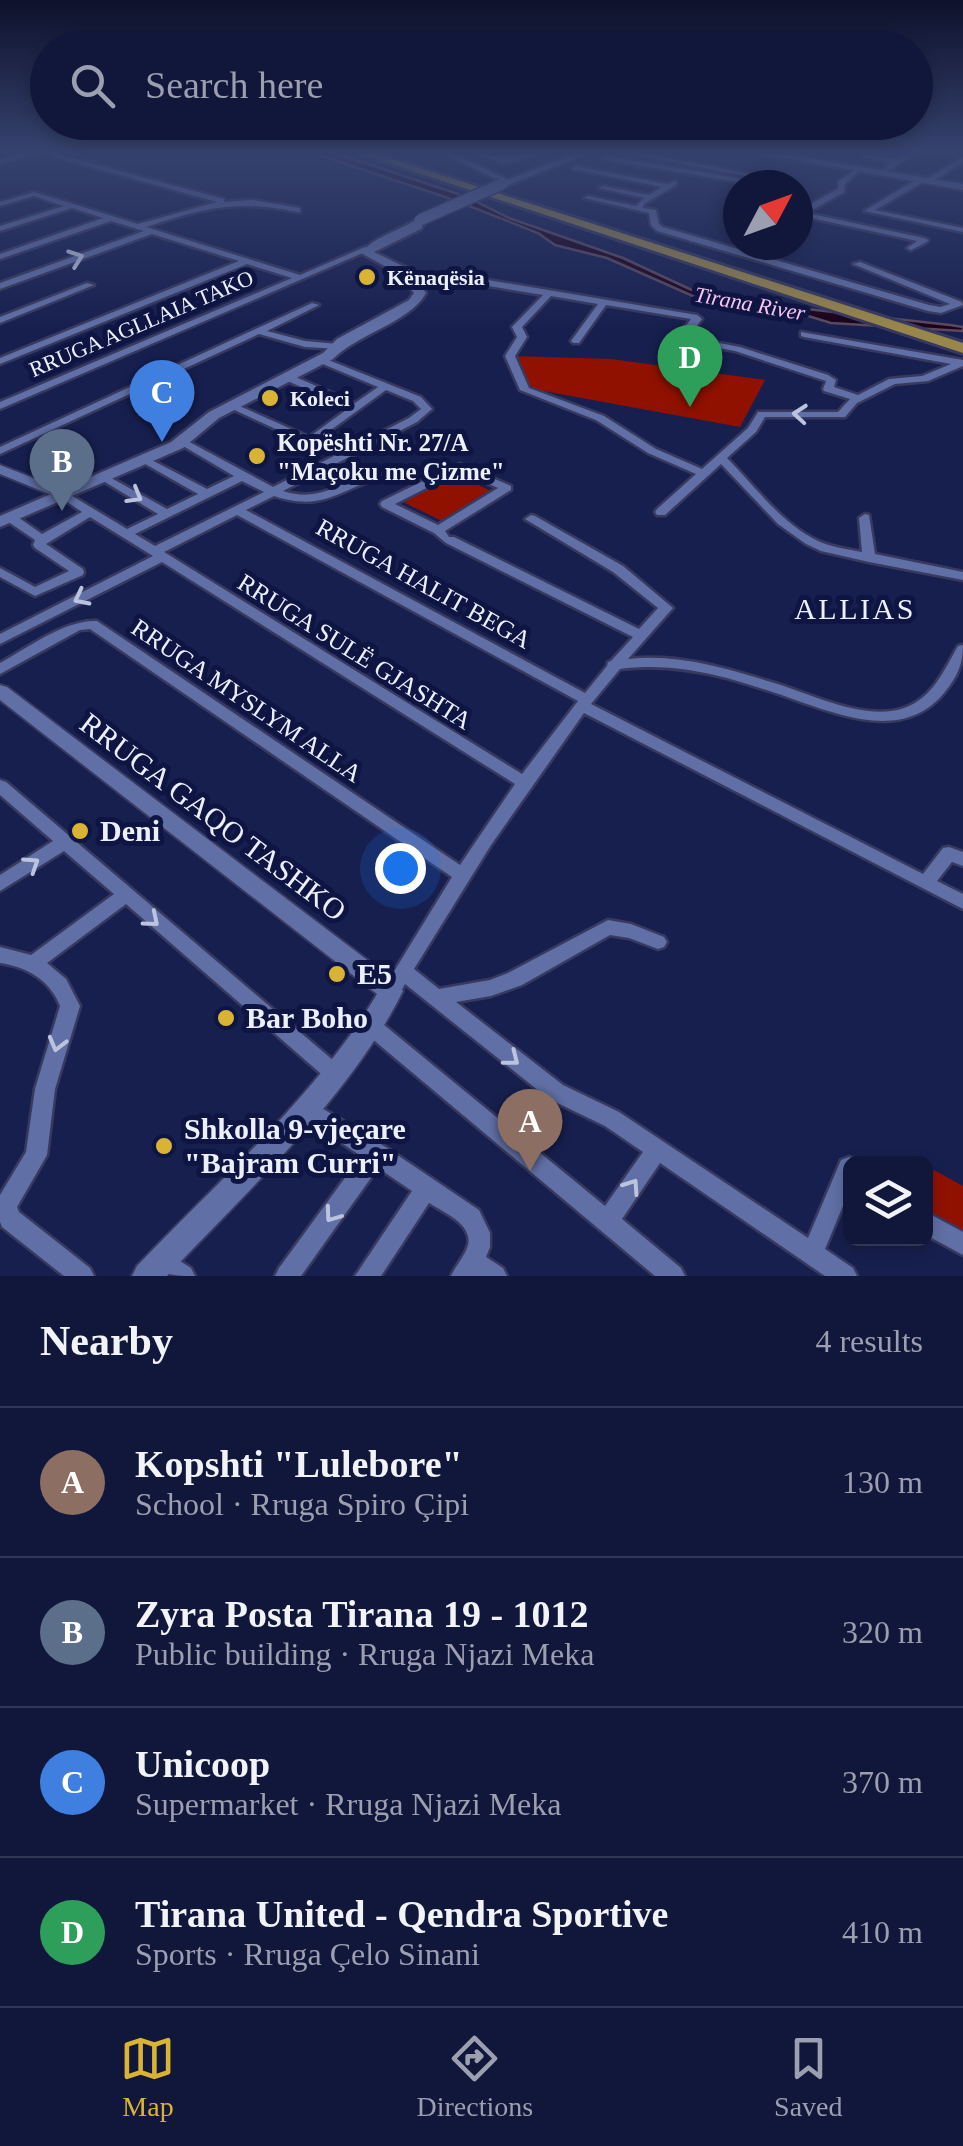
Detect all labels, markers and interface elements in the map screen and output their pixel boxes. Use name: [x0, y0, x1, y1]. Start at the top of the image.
search box: [30, 30, 933, 140]
icon: search: [65, 58, 120, 113]
text: Search here: [145, 64, 323, 106]
north arrow: [723, 170, 813, 260]
one-way arrow: [66, 249, 83, 270]
street label: RRUGA AGLLAIA TAKO: [25, 265, 257, 382]
place label: Kënaqësia: [387, 265, 485, 290]
marker: Kënaqësia: [356, 266, 378, 288]
water label: Tirana River: [693, 281, 808, 326]
pin: D: [658, 324, 722, 407]
pin: C: [130, 360, 194, 442]
place label: Koleci: [290, 386, 350, 411]
marker: Koleci: [259, 387, 281, 409]
one-way arrow: [791, 403, 807, 425]
pin: B: [30, 428, 94, 511]
place label: Kopështi Nr. 27/A "Maçoku me Çizme": [277, 429, 505, 485]
marker: Kopështi Nr. 27/A "Maçoku me Çizme": [246, 445, 268, 467]
one-way arrow: [124, 483, 142, 503]
street label: RRUGA HALIT BEGA: [312, 513, 536, 654]
street label: RRUGA SULË GJASHTA: [233, 568, 476, 734]
one-way arrow: [73, 586, 91, 605]
district label: ALLIAS: [794, 592, 916, 625]
street label: RRUGA MYSLYM ALLA: [127, 613, 367, 787]
street label: RRUGA GAQO TASHKO: [74, 706, 353, 927]
place label: Deni: [100, 814, 160, 847]
marker: Deni: [69, 820, 91, 842]
your location: [375, 843, 426, 894]
one-way arrow: [21, 857, 39, 876]
one-way arrow: [141, 908, 159, 926]
place label: E5: [357, 957, 392, 990]
marker: E5: [326, 963, 348, 985]
place label: Bar Boho: [246, 1001, 368, 1034]
marker: Bar Boho: [215, 1007, 237, 1029]
one-way arrow: [47, 1035, 68, 1052]
one-way arrow: [501, 1047, 519, 1064]
pin: A: [498, 1088, 562, 1171]
place label: Shkolla 9-vjeçare "Bajram Curri": [184, 1112, 406, 1179]
marker: Shkolla 9-vjeçare "Bajram Curri": [153, 1135, 175, 1157]
map controls: [843, 1156, 933, 1246]
button: layers: [843, 1156, 933, 1246]
one-way arrow: [620, 1178, 638, 1197]
one-way arrow: [326, 1204, 343, 1222]
text: Nearby: [40, 1318, 173, 1364]
text: 4 results: [815, 1323, 923, 1359]
text: Kopshti "Lulebore": [135, 1443, 463, 1485]
text: A: [61, 1464, 84, 1500]
text: 130 m: [842, 1464, 923, 1500]
text: School · Rruga Spiro Çipi: [135, 1486, 469, 1522]
text: Zyra Posta Tirana 19 - 1012: [135, 1593, 589, 1635]
text: B: [62, 1614, 83, 1650]
text: 320 m: [842, 1614, 923, 1650]
text: Public building · Rruga Njazi Meka: [135, 1636, 594, 1672]
text: Unicoop: [135, 1743, 270, 1785]
text: C: [61, 1764, 84, 1800]
text: 370 m: [842, 1764, 923, 1800]
text: Supermarket · Rruga Njazi Meka: [135, 1786, 562, 1822]
text: Tirana United - Qendra Sportive: [135, 1893, 668, 1935]
text: D: [61, 1914, 84, 1950]
text: 410 m: [842, 1914, 923, 1950]
text: Sports · Rruga Çelo Sinani: [135, 1936, 480, 1972]
tab: Map: [120, 2031, 175, 2123]
tab: Directions: [416, 2031, 533, 2123]
tab: Saved: [774, 2031, 843, 2123]

